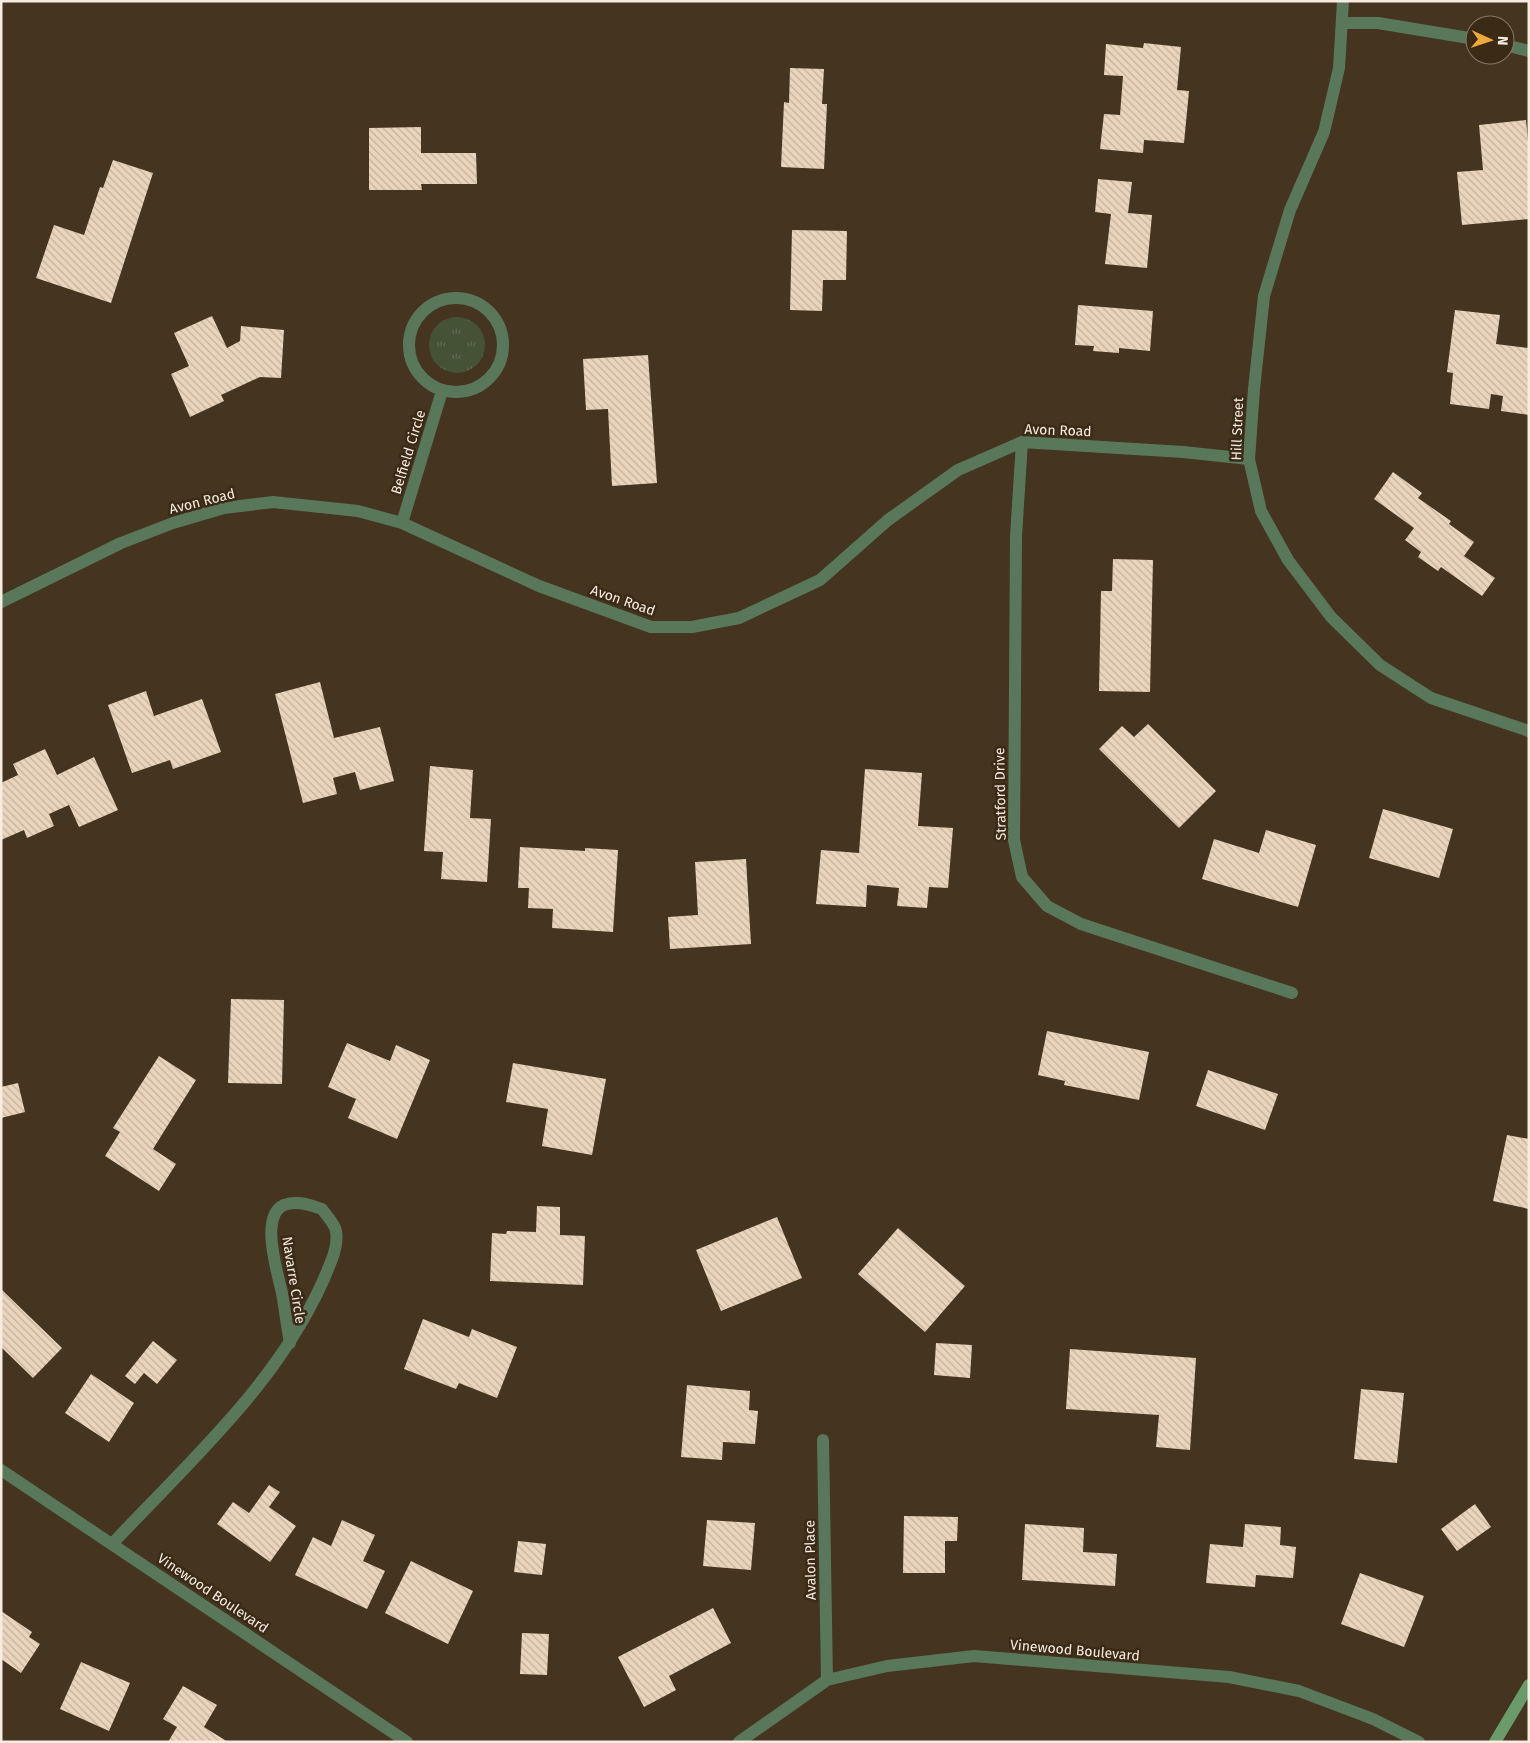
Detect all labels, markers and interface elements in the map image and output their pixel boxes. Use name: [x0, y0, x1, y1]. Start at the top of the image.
north arrow: [1465, 15, 1515, 65]
text: N: [1494, 36, 1511, 46]
street label: Hill Street: [1228, 396, 1247, 461]
street label: Belfield Circle: [388, 408, 429, 496]
street label: Avon Road: [1024, 421, 1092, 440]
street label: Avon Road: [167, 485, 237, 518]
street label: Avon Road: [588, 581, 657, 619]
street label: Stratford Drive: [991, 747, 1010, 841]
street label: Navarre Circle: [278, 1235, 309, 1325]
street label: Avalon Place: [801, 1520, 820, 1600]
street label: Vinewood Boulevard: [154, 1550, 271, 1637]
street label: Vinewood Boulevard: [1009, 1636, 1141, 1665]

